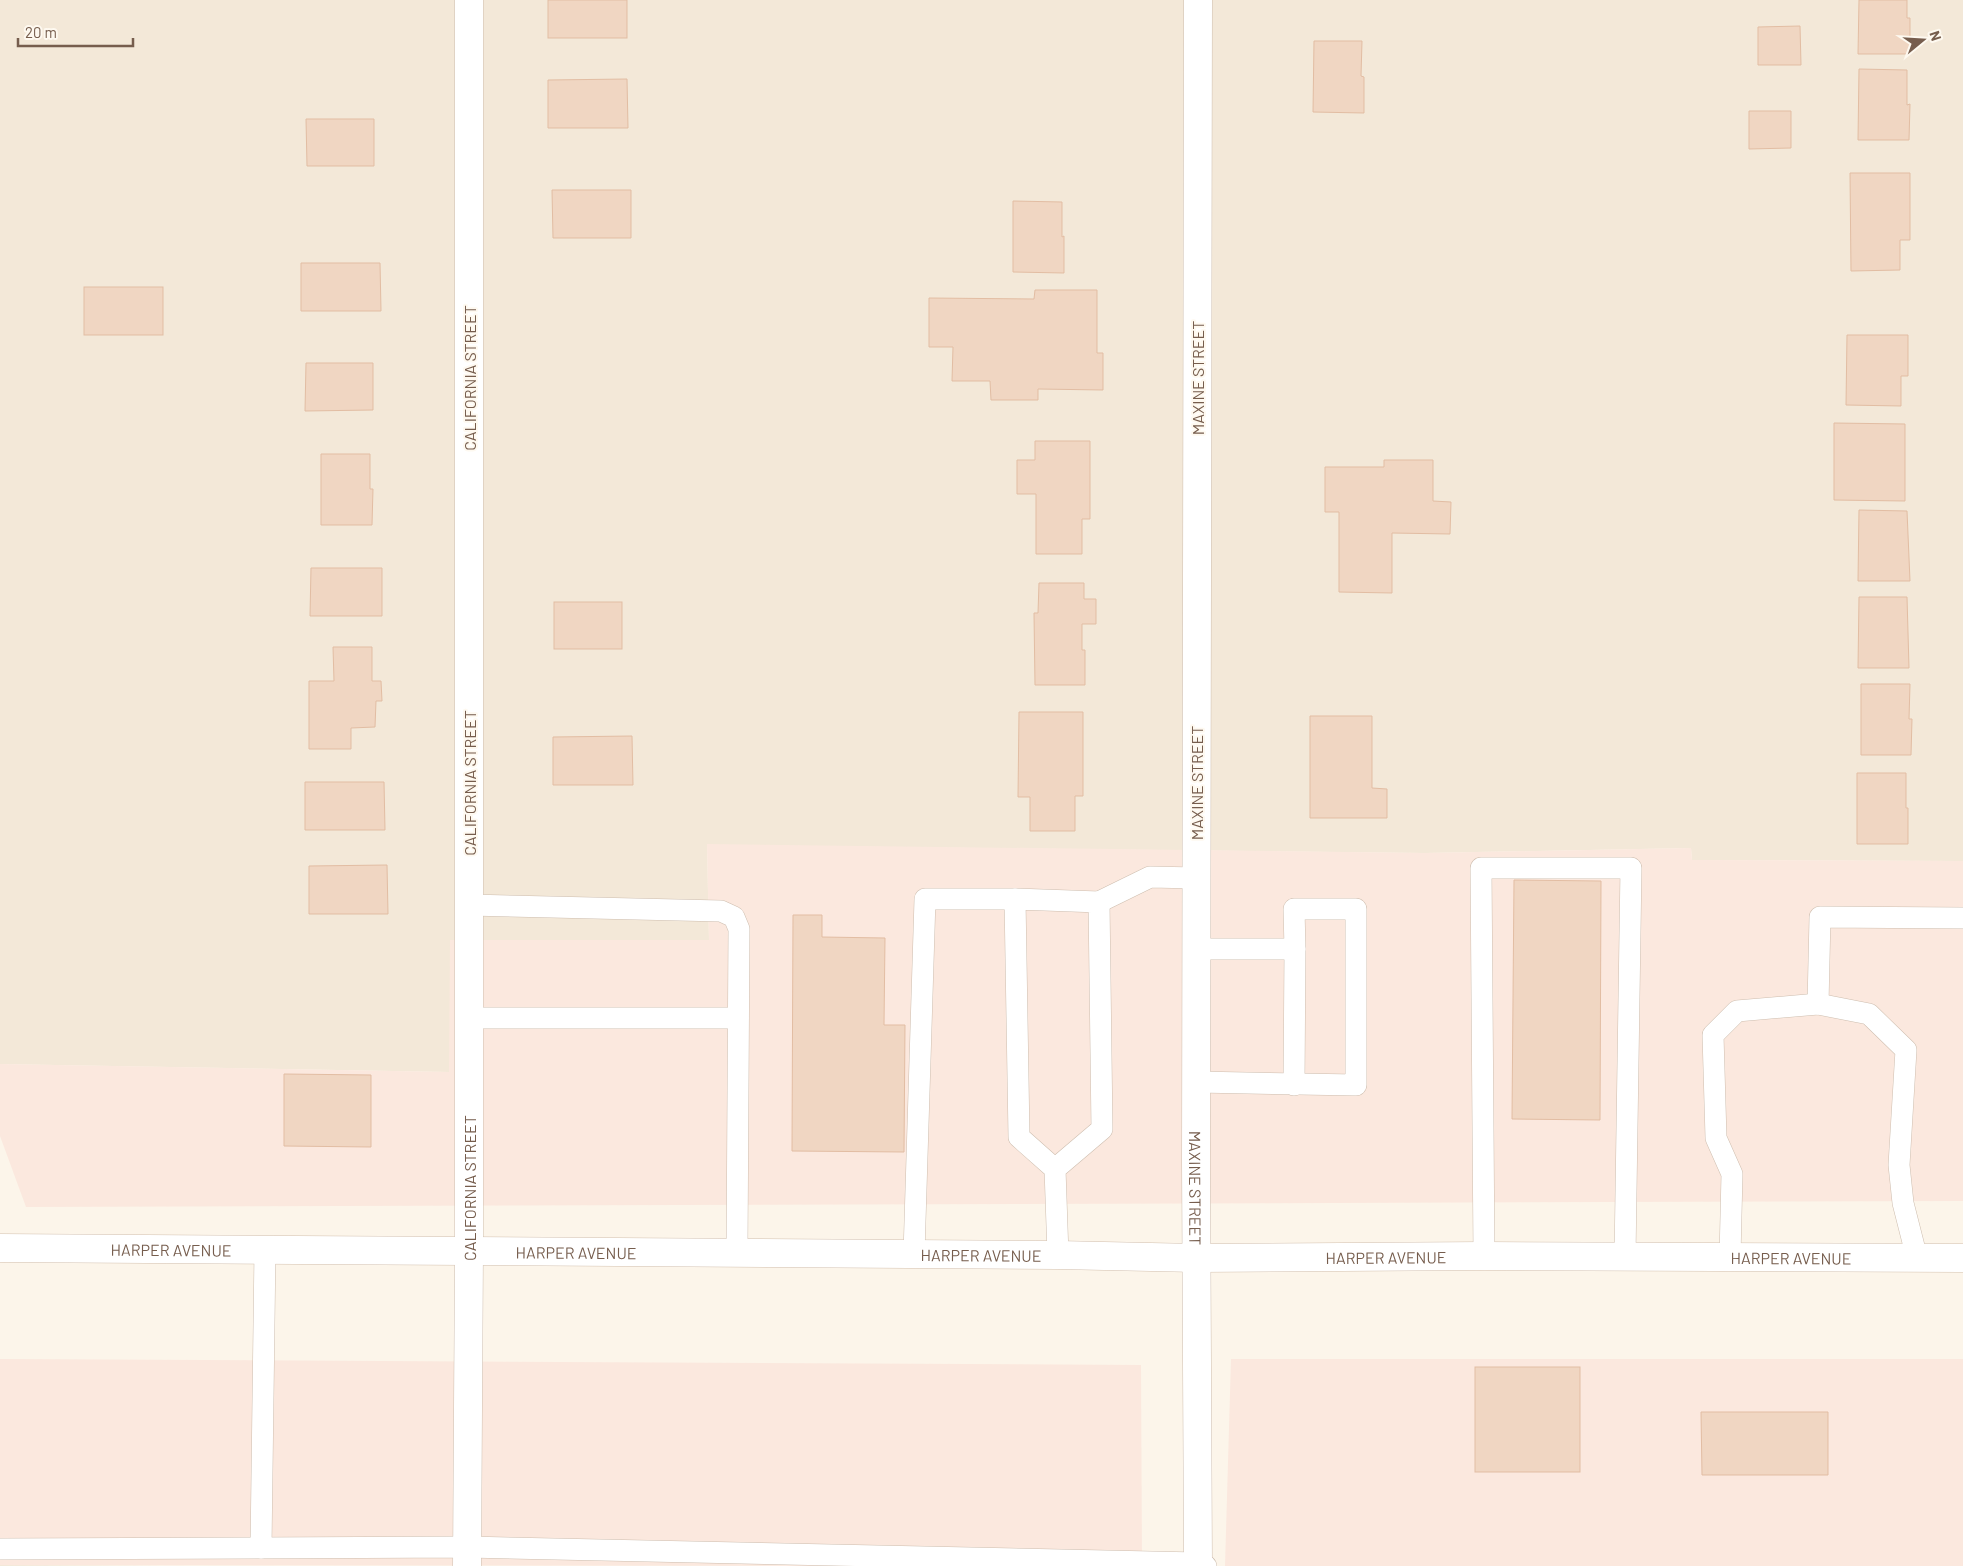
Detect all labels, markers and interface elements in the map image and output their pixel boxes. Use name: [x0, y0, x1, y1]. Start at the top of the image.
scale bar: [18, 15, 132, 47]
north arrow: [1898, 15, 1948, 65]
text: 20 m: [25, 23, 57, 41]
text: N: [1926, 29, 1945, 43]
street label: CALIFORNIA STREET: [460, 305, 479, 451]
street label: MAXINE STREET: [1188, 321, 1207, 435]
street label: CALIFORNIA STREET: [460, 710, 479, 856]
street label: MAXINE STREET: [1187, 726, 1206, 840]
street label: CALIFORNIA STREET: [459, 1115, 479, 1261]
street label: MAXINE STREET: [1186, 1131, 1206, 1245]
street label: HARPER AVENUE: [110, 1239, 232, 1259]
street label: HARPER AVENUE: [515, 1242, 637, 1262]
street label: HARPER AVENUE: [920, 1245, 1042, 1264]
street label: HARPER AVENUE: [1325, 1247, 1447, 1267]
street label: HARPER AVENUE: [1730, 1248, 1851, 1267]

